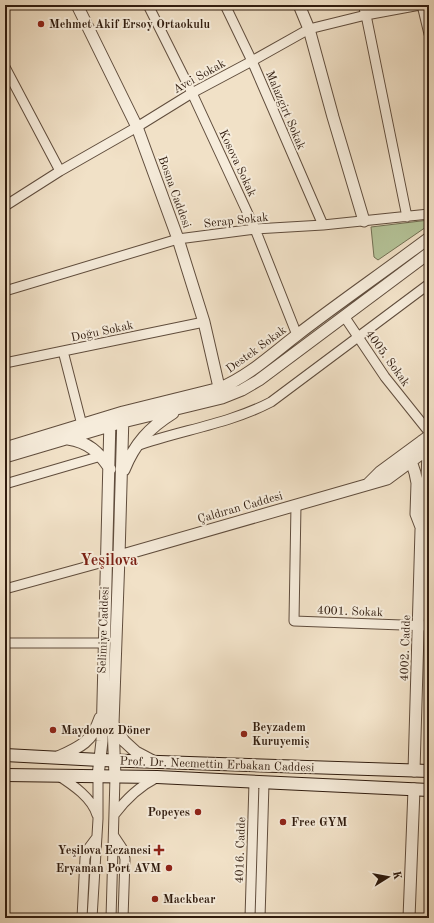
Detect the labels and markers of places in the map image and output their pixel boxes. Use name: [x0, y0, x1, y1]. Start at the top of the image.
marker: Mehmet Akif Ersoy Ortaokulu: [36, 19, 46, 29]
place label: Mehmet Akif Ersoy Ortaokulu: [49, 19, 211, 31]
place label: Beyzadem Kuruyemiş: [252, 722, 309, 748]
marker: Maydonoz Döner: [48, 725, 58, 735]
place label: Maydonoz Döner: [61, 725, 150, 737]
marker: Beyzadem Kuruyemiş: [239, 729, 249, 739]
place label: Popeyes: [147, 807, 190, 819]
marker: Popeyes: [193, 807, 203, 817]
marker: Free GYM: [278, 817, 288, 827]
place label: Free GYM: [291, 817, 347, 829]
place label: Yeşilova Eczanesi: [58, 845, 151, 857]
marker: Yeşilova Eczanesi: [154, 845, 164, 855]
place label: Eryaman Port AVM: [56, 863, 161, 875]
marker: Eryaman Port AVM: [164, 863, 174, 873]
marker: Mackbear: [150, 894, 160, 904]
place label: Mackbear: [163, 894, 215, 906]

